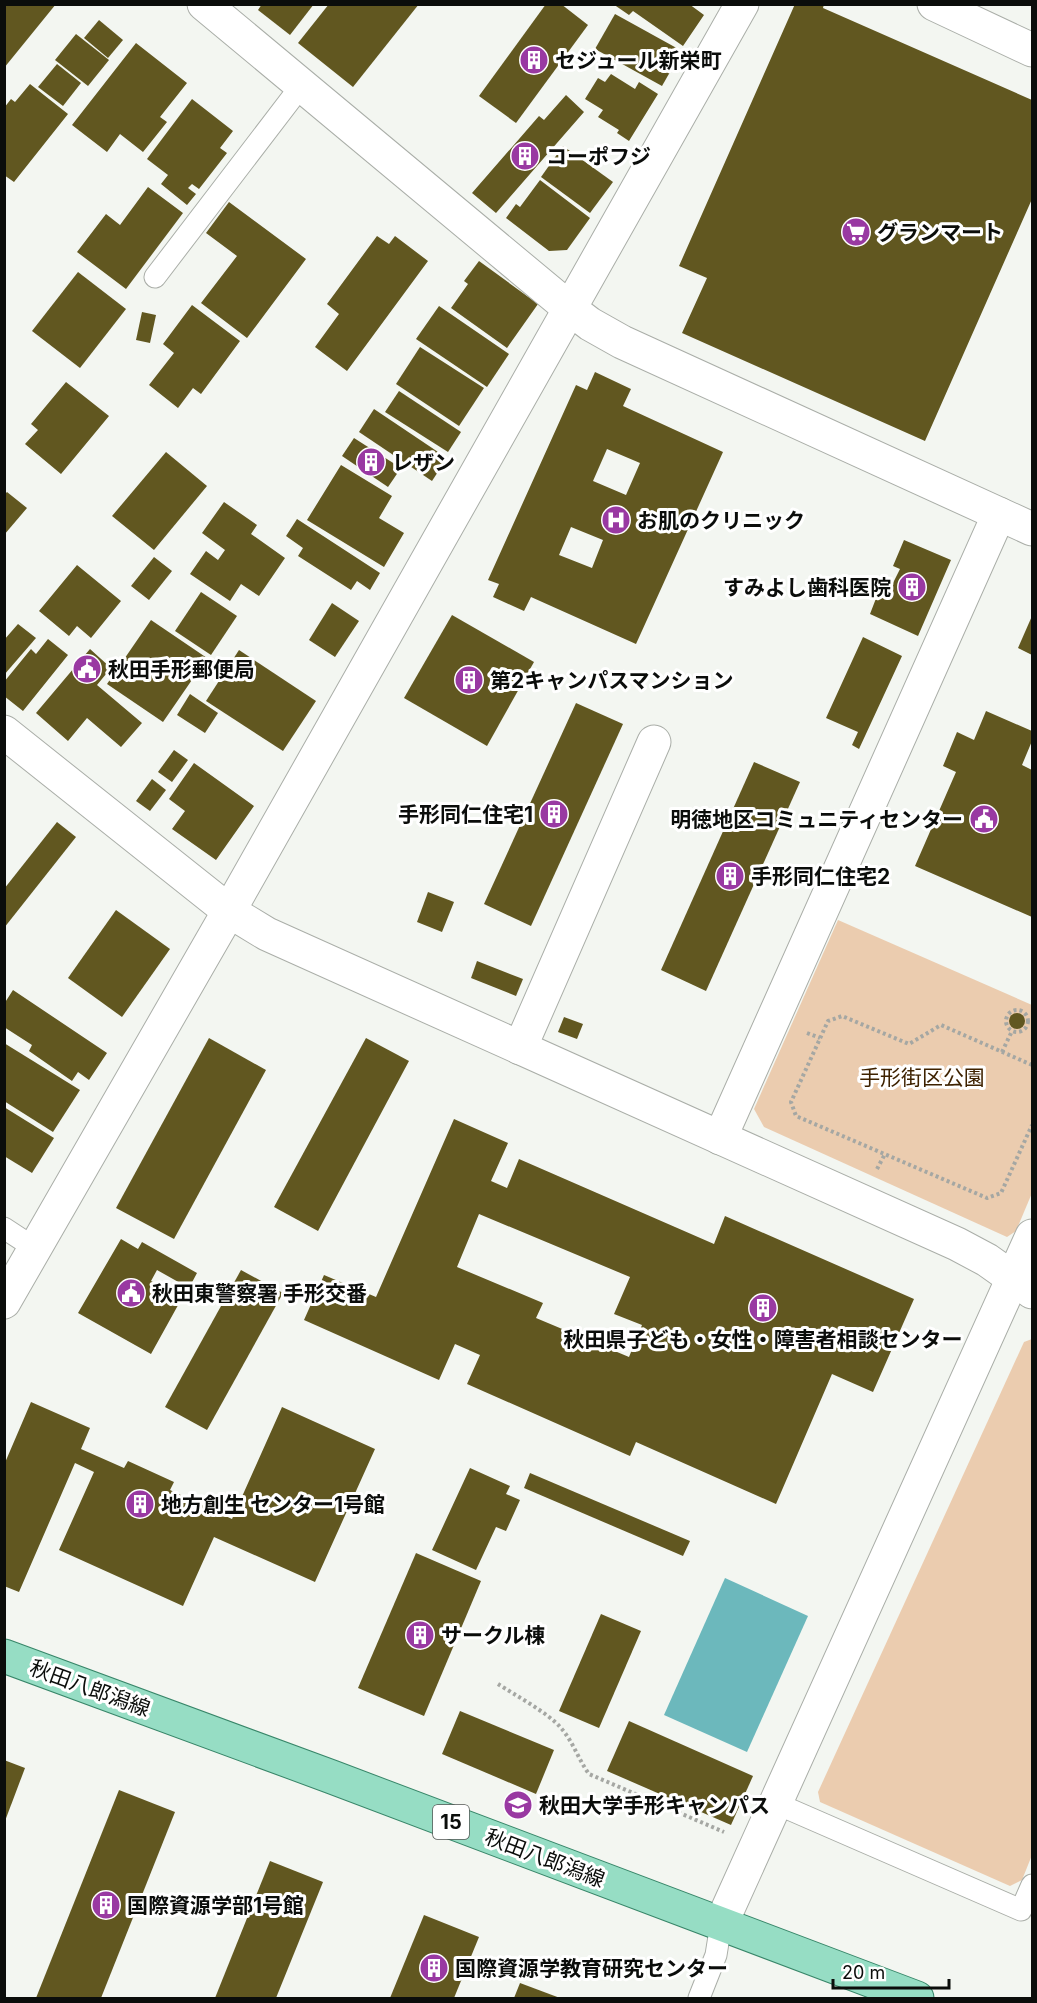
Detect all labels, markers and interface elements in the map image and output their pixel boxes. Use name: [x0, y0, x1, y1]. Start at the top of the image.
building icon: セジュール新栄町: [518, 44, 550, 76]
place label: セジュール新栄町: [555, 48, 722, 73]
building icon: コーポフジ: [509, 140, 541, 172]
place label: コーポフジ: [546, 144, 651, 169]
supermarket icon: グランマート: [840, 216, 872, 248]
place label: グランマート: [877, 220, 1003, 245]
building icon: レザン: [355, 446, 387, 478]
place label: レザン: [392, 450, 455, 475]
hospital icon: お肌のクリニック: [600, 504, 632, 536]
place label: お肌のクリニック: [637, 508, 805, 533]
building icon: すみよし歯科医院: [896, 571, 928, 603]
place label: すみよし歯科医院: [723, 575, 891, 600]
public building icon: 秋田手形郵便局: [71, 653, 103, 685]
place label: 秋田手形郵便局: [108, 657, 255, 682]
building icon: 第2キャンパスマンション: [453, 664, 485, 696]
place label: 第2キャンパスマンション: [490, 668, 734, 693]
building icon: 手形同仁住宅1: [538, 798, 570, 830]
place label: 手形同仁住宅1: [398, 802, 533, 827]
public building icon: 明徳地区コミュニティセンター: [968, 803, 1000, 835]
place label: 明徳地区コミュニティセンター: [670, 807, 963, 832]
building icon: 手形同仁住宅2: [714, 860, 746, 892]
place label: 手形同仁住宅2: [751, 864, 890, 889]
park label: 手形街区公園: [859, 1065, 985, 1090]
public building icon: 秋田東警察署 手形交番: [115, 1277, 147, 1309]
place label: 秋田東警察署 手形交番: [152, 1281, 367, 1306]
building icon: 秋田県子ども・女性・障害者相談センター: [747, 1292, 779, 1324]
place label: 秋田県子ども・女性・障害者相談センター: [564, 1327, 963, 1352]
building icon: 地方創生 センター1号館: [124, 1488, 156, 1520]
place label: 地方創生 センター1号館: [161, 1492, 385, 1517]
building icon: サークル棟: [404, 1619, 436, 1651]
place label: サークル棟: [441, 1623, 545, 1648]
street label: 秋田八郎潟線: [27, 1655, 153, 1721]
school or university icon: 秋田大学手形キャンパス: [502, 1789, 534, 1821]
place label: 秋田大学手形キャンパス: [539, 1793, 770, 1818]
road number: 15: [433, 1805, 469, 1839]
street label: 秋田八郎潟線: [482, 1824, 608, 1892]
building icon: 国際資源学部1号館: [90, 1889, 122, 1921]
place label: 国際資源学部1号館: [127, 1893, 304, 1918]
building icon: 国際資源学教育研究センター: [418, 1952, 450, 1984]
scale bar: [833, 1952, 948, 1990]
place label: 国際資源学教育研究センター: [455, 1956, 728, 1981]
text: 20 m: [842, 1962, 885, 1983]

